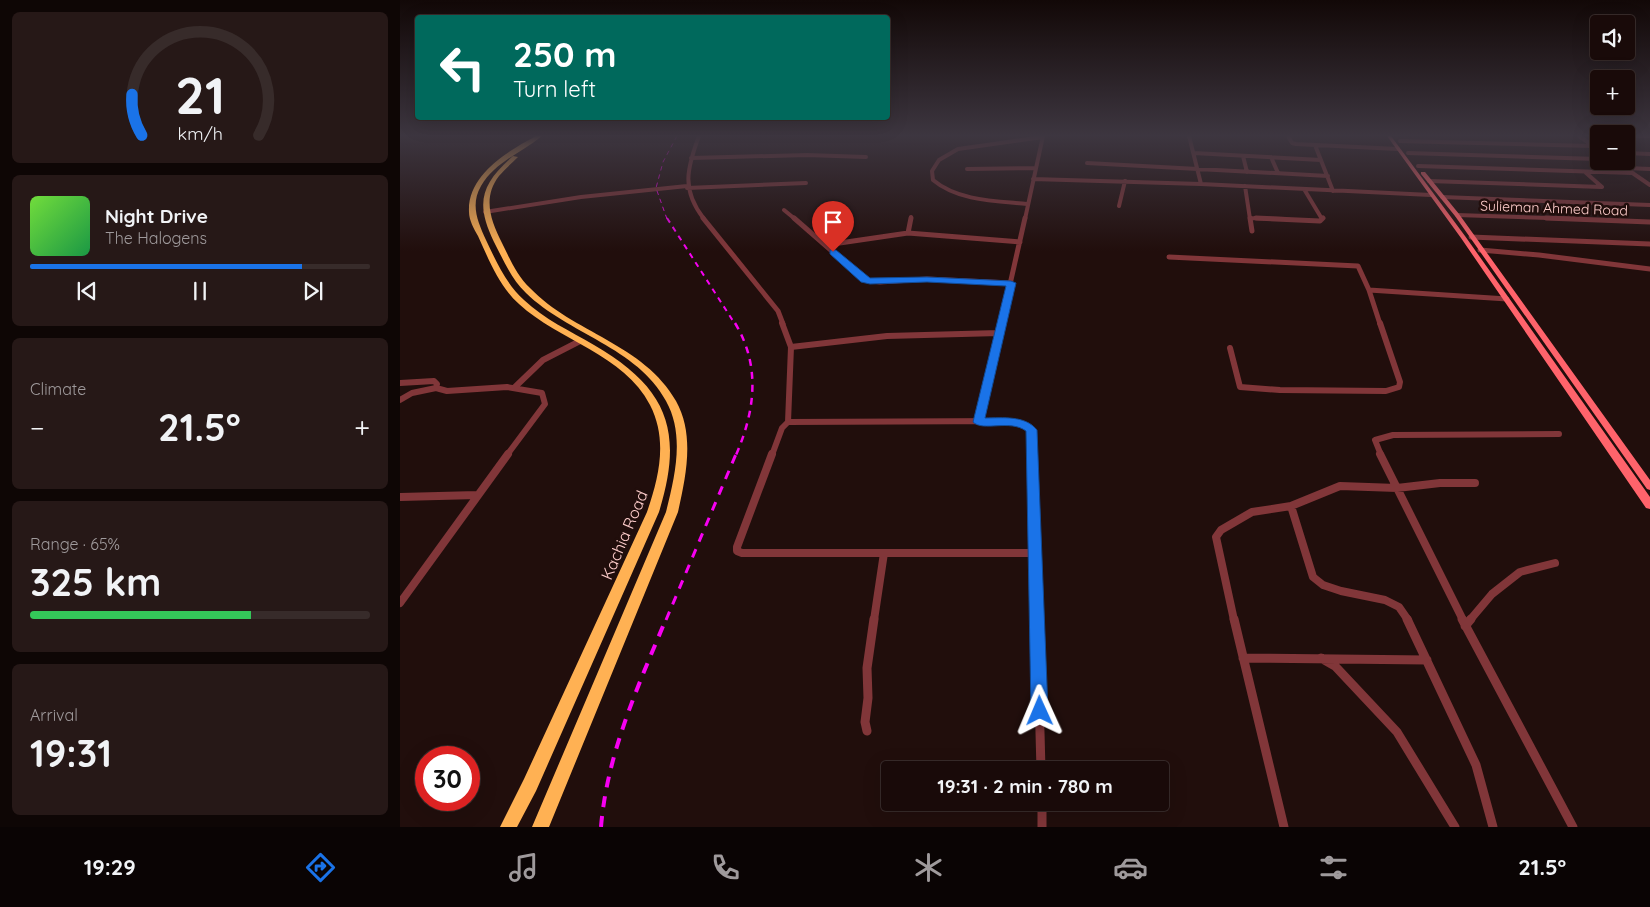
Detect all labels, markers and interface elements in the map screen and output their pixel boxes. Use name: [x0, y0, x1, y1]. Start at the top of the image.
map controls: [1590, 15, 1635, 170]
button: sound: [1590, 15, 1635, 60]
text: 250 m: [513, 32, 617, 76]
icon: left: [430, 35, 495, 100]
text: 21: [175, 62, 225, 127]
button: +: [1590, 70, 1635, 115]
text: Turn left: [513, 75, 596, 103]
text: km/h: [177, 122, 223, 144]
button: −: [1590, 125, 1635, 170]
street label: Sulieman Ahmed Road: [1480, 196, 1628, 220]
pin: [812, 201, 854, 252]
text: Night Drive: [105, 204, 208, 228]
icon: arrive: [819, 208, 847, 236]
text: The Halogens: [105, 228, 207, 248]
icon: previous: [73, 277, 101, 305]
icon: pause: [186, 277, 214, 305]
icon: next: [299, 277, 327, 305]
text: Climate: [30, 379, 86, 399]
text: 21.5°: [158, 403, 241, 451]
text: −: [30, 410, 45, 445]
text: +: [354, 410, 370, 445]
street label: Kachia Road: [596, 487, 652, 583]
text: Range · 65%: [30, 534, 120, 554]
text: 325 km: [30, 558, 161, 606]
position arrow: [1013, 684, 1065, 736]
text: Arrival: [30, 705, 78, 725]
text: 19:31: [30, 729, 112, 777]
speed limit sign: 30: [415, 746, 480, 811]
text: 19:31 · 2 min · 780 m: [937, 774, 1113, 798]
icon: directions: [303, 850, 338, 885]
icon: music: [506, 850, 541, 885]
icon: phone: [708, 850, 743, 885]
icon: climate: [911, 850, 946, 885]
icon: car: [1113, 850, 1148, 885]
icon: filters: [1316, 850, 1351, 885]
text: 19:29: [84, 853, 136, 881]
text: 21.5°: [1518, 853, 1566, 881]

